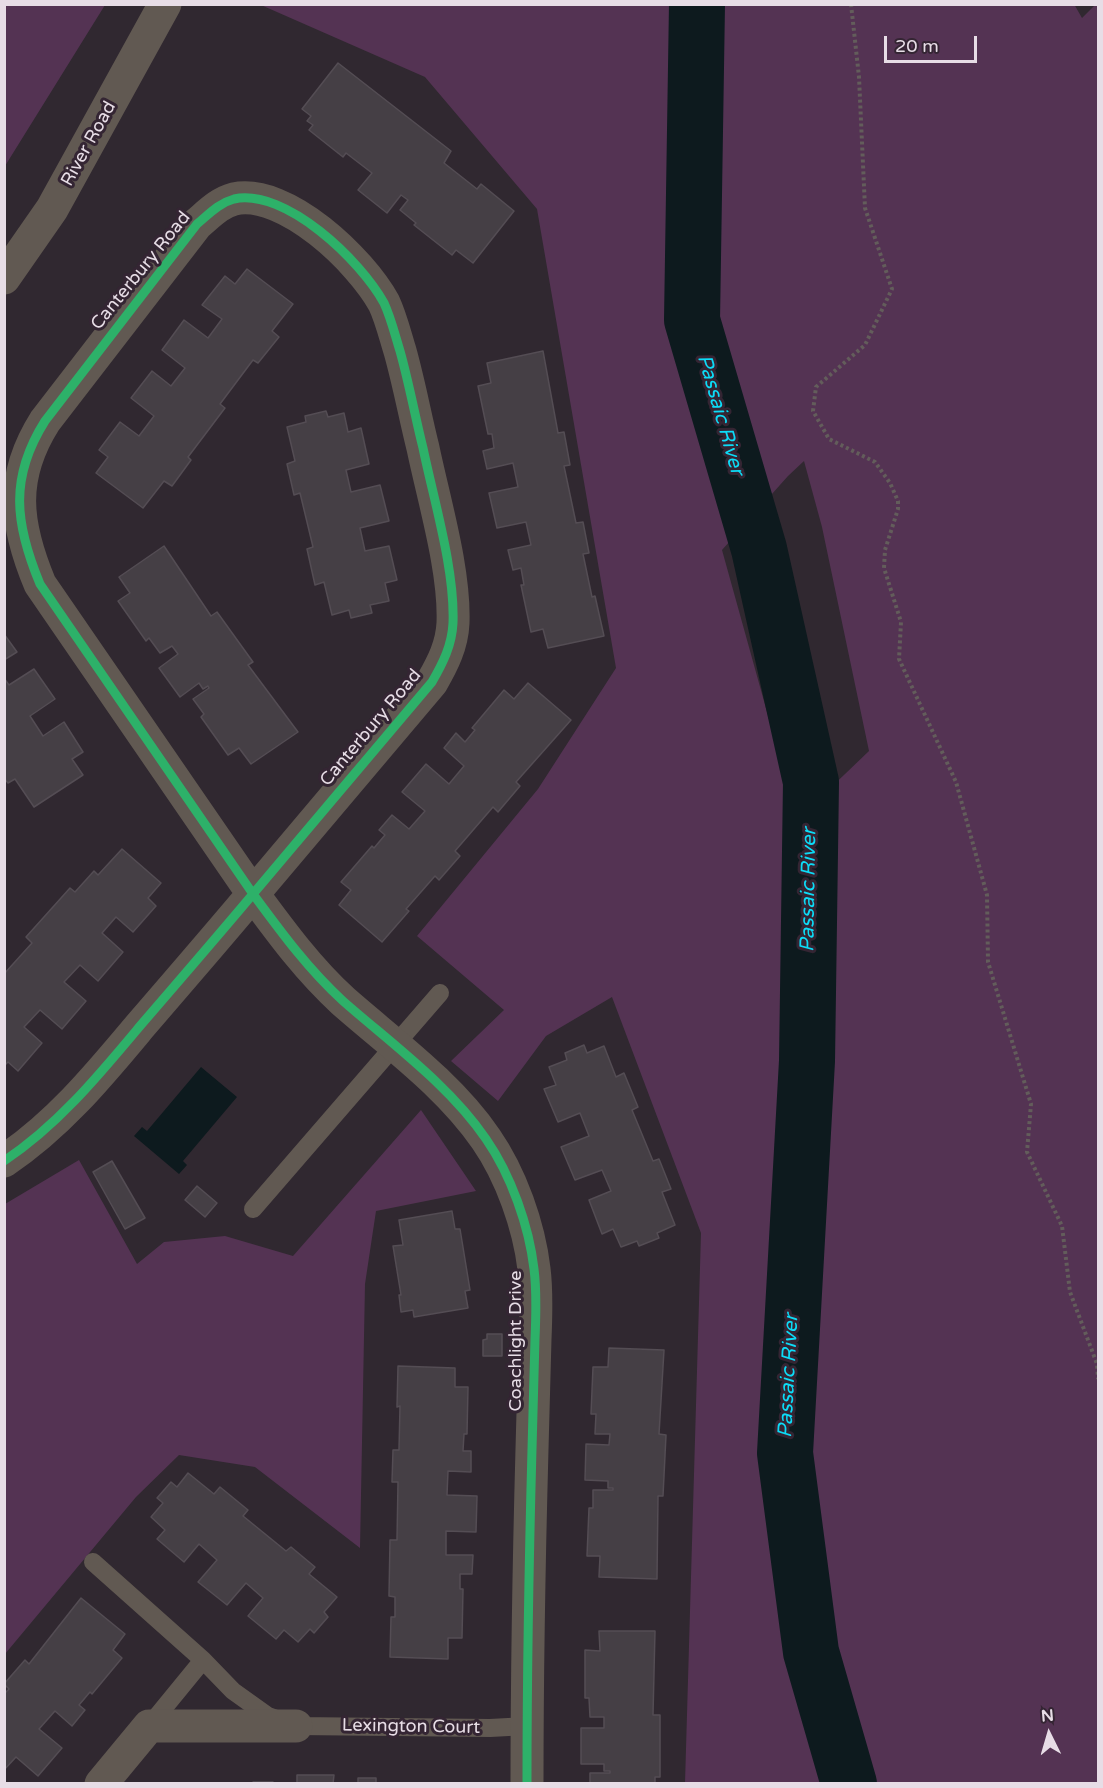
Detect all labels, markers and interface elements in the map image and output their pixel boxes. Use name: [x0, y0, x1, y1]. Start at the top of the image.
scale bar: [887, 24, 980, 62]
text: 20 m: [895, 35, 939, 57]
street label: River Road: [57, 98, 121, 190]
street label: Canterbury Road: [87, 207, 195, 335]
water label: Passaic River: [691, 352, 749, 478]
street label: Canterbury Road: [316, 665, 426, 791]
water label: Passaic River: [796, 828, 822, 952]
street label: Coachlight Drive: [505, 1271, 527, 1411]
water label: Passaic River: [774, 1313, 804, 1439]
north arrow: [1019, 1704, 1079, 1764]
text: N: [1040, 1706, 1055, 1727]
street label: Lexington Court: [342, 1715, 480, 1739]

